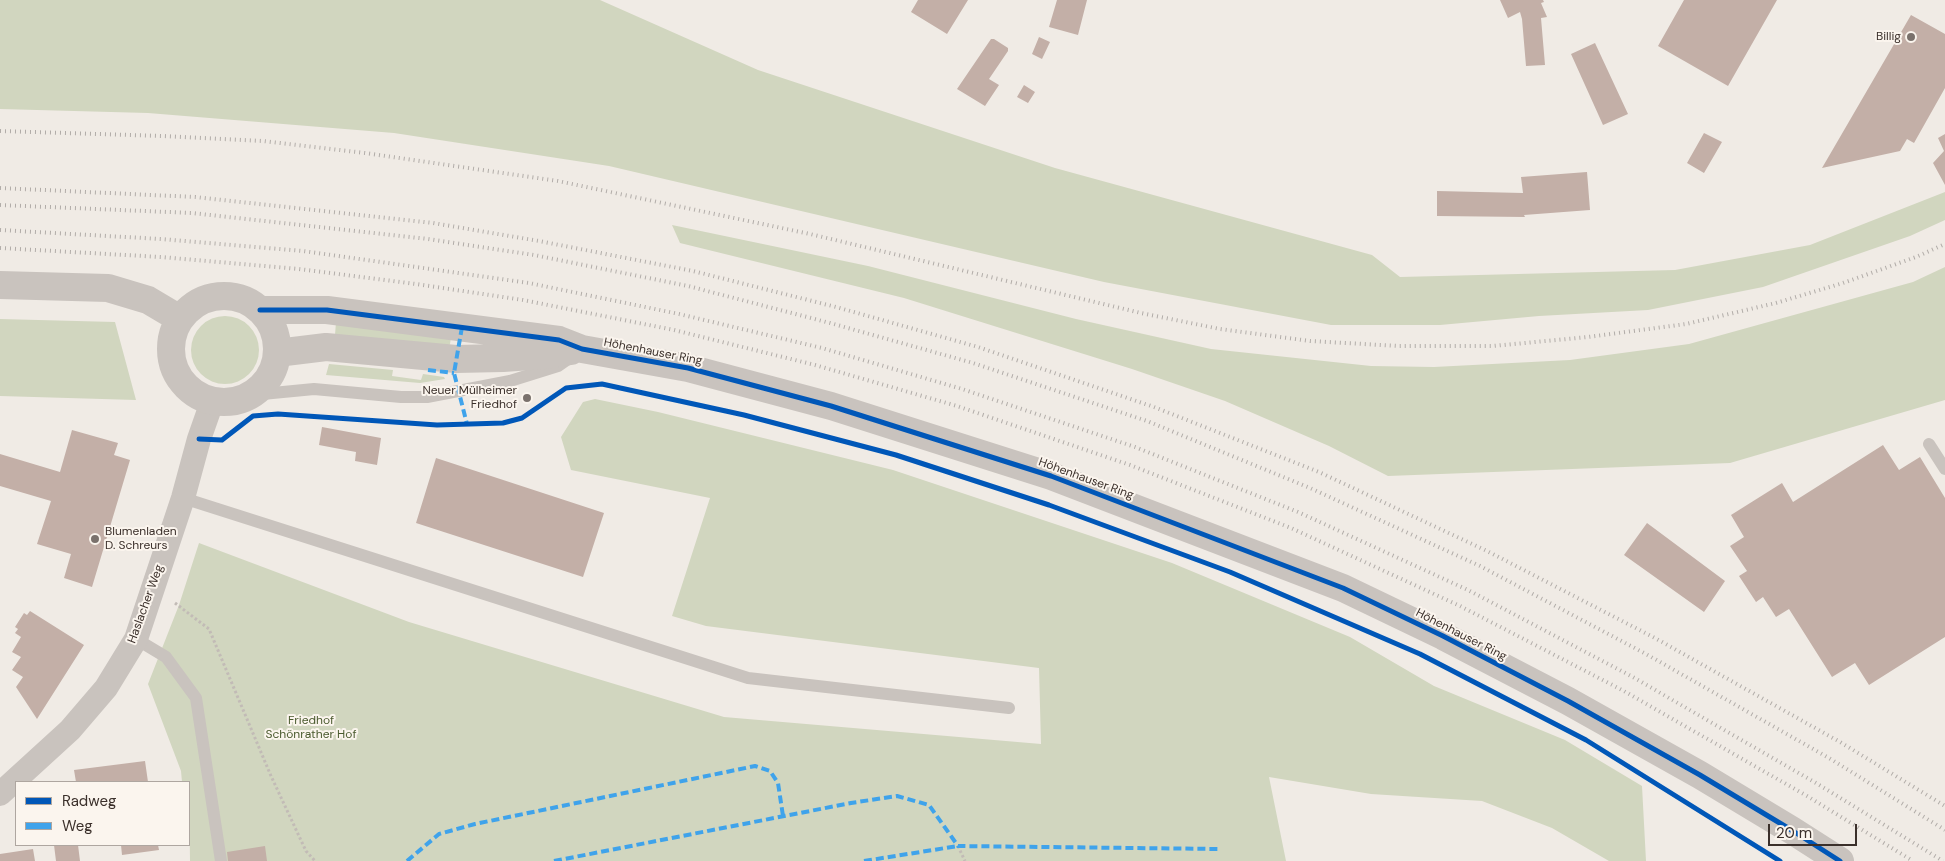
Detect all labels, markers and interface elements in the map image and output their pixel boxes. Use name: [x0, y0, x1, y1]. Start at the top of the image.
place label: Billig: [1876, 30, 1901, 44]
marker: Billig: [1905, 31, 1917, 43]
street label: Höhenhauser Ring: [602, 335, 704, 369]
place label: Neuer Mülheimer Friedhof: [422, 384, 517, 412]
marker: Neuer Mülheimer Friedhof: [521, 392, 533, 404]
street label: Höhenhauser Ring: [1036, 455, 1136, 503]
place label: Blumenladen D. Schreurs: [105, 525, 177, 553]
marker: Blumenladen D. Schreurs: [89, 533, 101, 545]
street label: Haslacher Weg: [125, 563, 167, 645]
street label: Höhenhauser Ring: [1413, 606, 1509, 664]
park label: Friedhof Schönrather Hof: [266, 714, 356, 742]
legend: [15, 781, 190, 846]
text: Radweg: [62, 791, 116, 811]
scale bar: [1770, 814, 1859, 846]
text: Weg: [62, 816, 93, 836]
text: 20 m: [1776, 823, 1812, 843]

